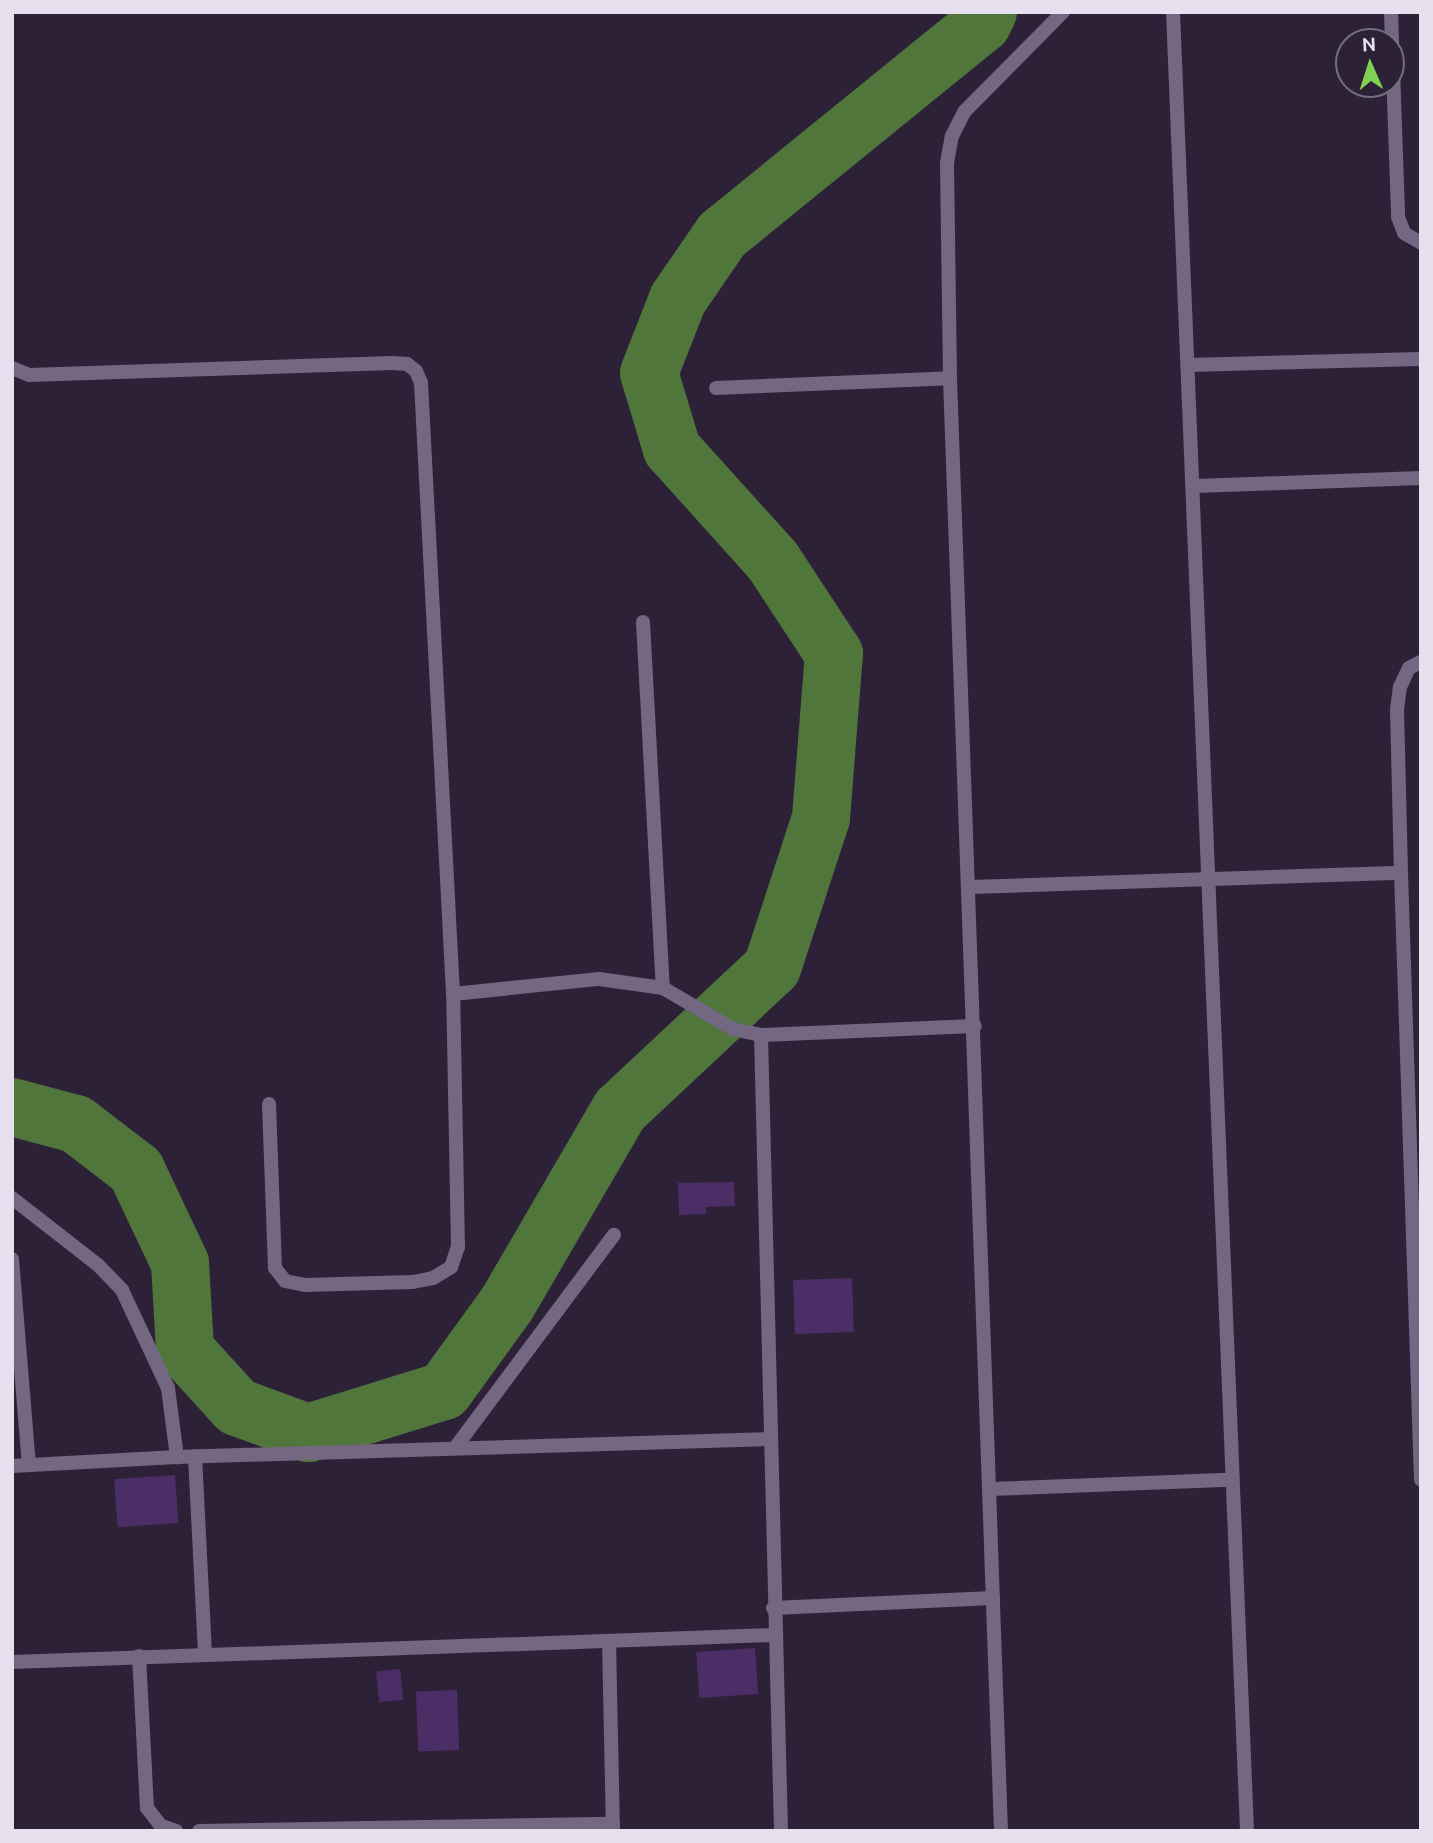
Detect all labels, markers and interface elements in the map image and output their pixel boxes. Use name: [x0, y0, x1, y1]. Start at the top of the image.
north arrow: [1335, 28, 1405, 98]
text: N: [1361, 33, 1377, 55]

